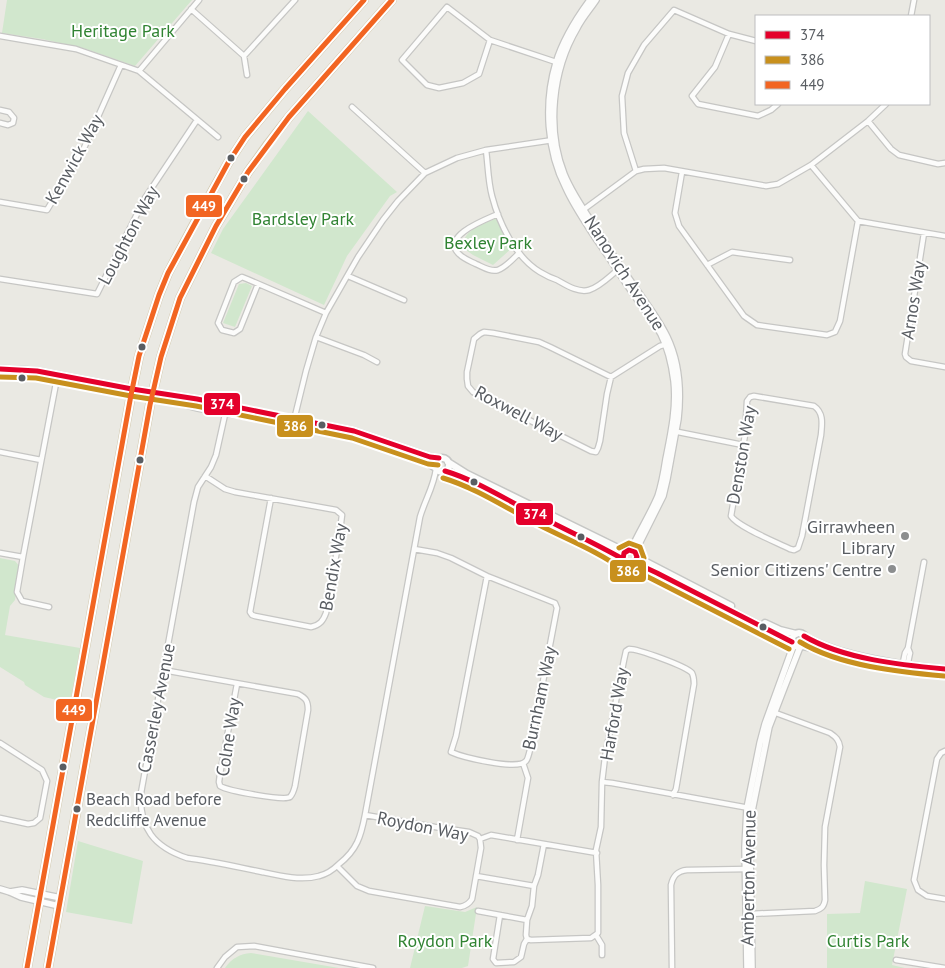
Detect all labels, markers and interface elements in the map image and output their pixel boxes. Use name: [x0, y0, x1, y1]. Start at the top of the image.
legend: [755, 15, 930, 105]
park label: Heritage Park: [71, 19, 175, 42]
text: 374: [800, 25, 825, 44]
text: 386: [800, 50, 825, 69]
text: 449: [800, 75, 825, 94]
street label: Kenwick Way: [40, 109, 108, 208]
unlabelled marker: [226, 153, 236, 163]
unlabelled marker: [239, 174, 249, 184]
street label: Loughton Way: [92, 181, 164, 288]
line badge: 449: [185, 194, 223, 218]
text: 449: [192, 197, 216, 215]
park label: Bardsley Park: [252, 207, 355, 230]
street label: Nanovich Avenue: [579, 211, 671, 335]
park label: Bexley Park: [444, 231, 532, 254]
street label: Arnos Way: [895, 258, 931, 341]
unlabelled marker: [137, 342, 147, 352]
unlabelled marker: [17, 373, 27, 383]
street label: Roxwell Way: [471, 380, 568, 446]
line badge: 374: [203, 392, 241, 416]
text: 374: [210, 395, 234, 413]
street label: Denston Way: [721, 403, 761, 506]
line badge: 386: [276, 414, 314, 438]
text: 386: [283, 417, 307, 435]
unlabelled marker: [317, 420, 327, 430]
unlabelled marker: [135, 455, 145, 465]
unlabelled marker: [469, 477, 479, 487]
line badge: 374: [515, 502, 554, 526]
text: 374: [523, 505, 547, 523]
place label: Girrawheen Library: [807, 515, 896, 559]
street label: Bendix Way: [314, 521, 352, 613]
marker: Girrawheen Library: [899, 530, 911, 542]
unlabelled marker: [576, 532, 586, 542]
place label: Senior Citizens' Centre: [710, 558, 882, 581]
line badge: 386: [609, 559, 647, 583]
text: 386: [616, 562, 640, 580]
marker: Senior Citizens' Centre: [886, 563, 898, 575]
unlabelled marker: [758, 622, 768, 632]
street label: Casserley Avenue: [132, 641, 180, 775]
street label: Burnham Way: [517, 643, 561, 752]
street label: Harford Way: [595, 665, 634, 762]
street label: Colne Way: [210, 695, 246, 778]
line badge: 449: [55, 698, 93, 722]
text: 449: [62, 701, 86, 719]
unlabelled marker: [58, 762, 68, 772]
place label: Beach Road before Redcliffe Avenue: [86, 788, 222, 831]
marker: Beach Road before Redcliffe Avenue: [72, 804, 82, 814]
street label: Roydon Way: [375, 806, 471, 846]
street label: Amberton Avenue: [735, 810, 761, 946]
park label: Roydon Park: [398, 929, 493, 952]
park label: Curtis Park: [827, 929, 910, 952]

